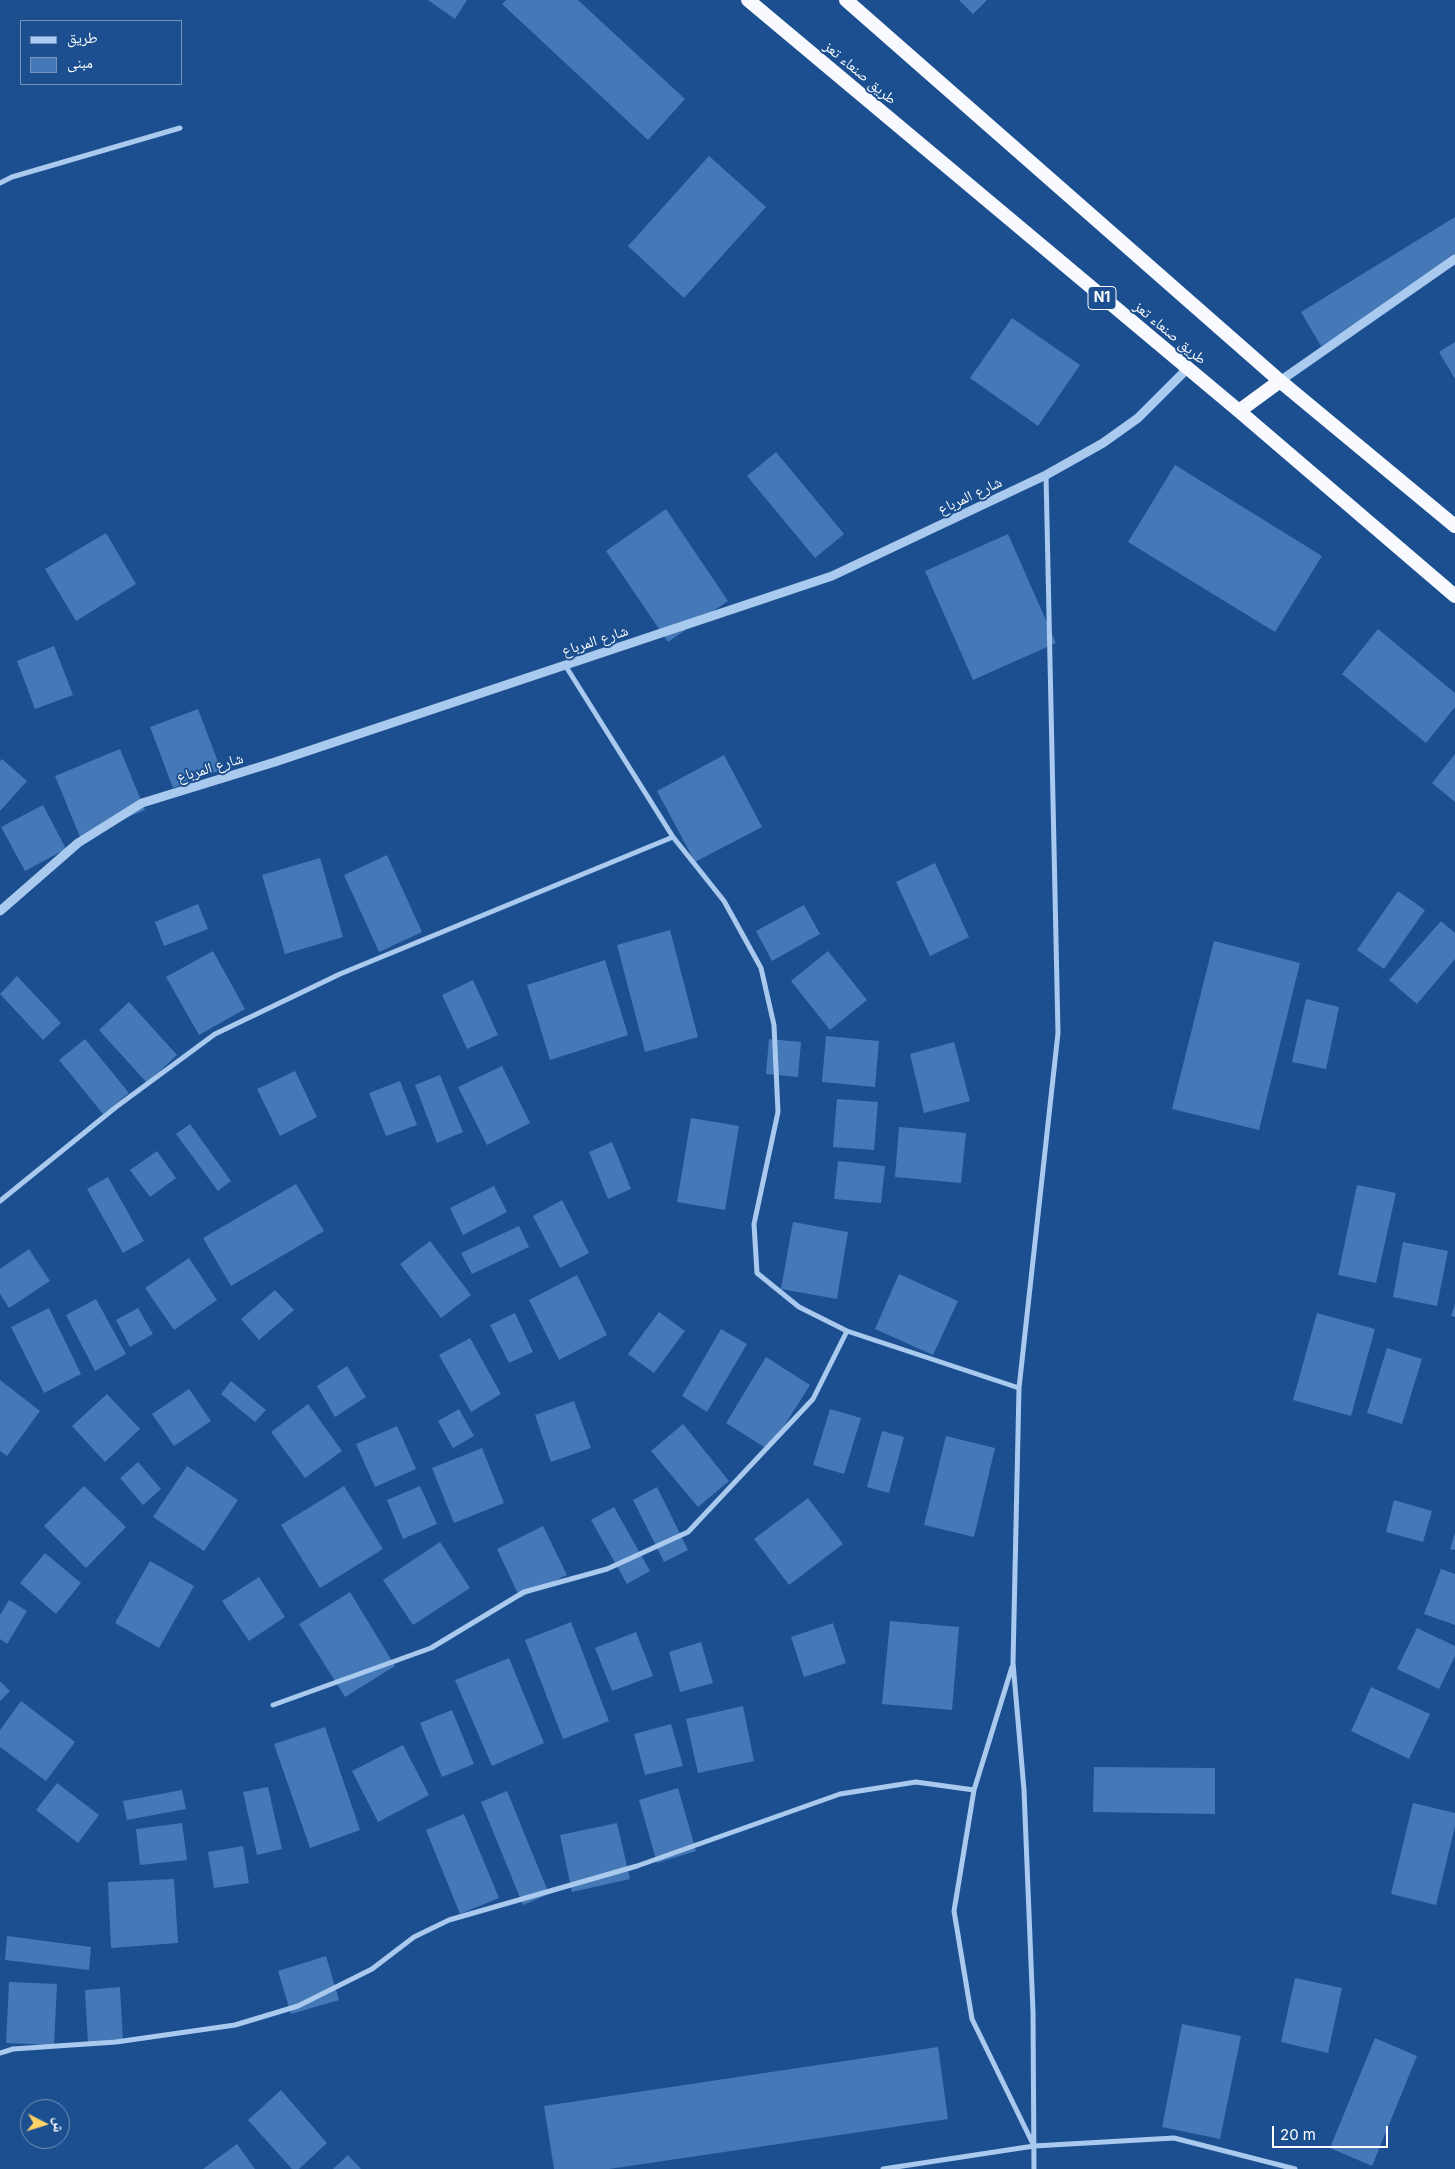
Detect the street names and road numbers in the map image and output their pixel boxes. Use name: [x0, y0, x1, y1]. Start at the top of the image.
street label: طريق صنعاء تعز: [820, 37, 900, 109]
road number: N1: [1088, 286, 1116, 310]
street label: طريق صنعاء تعز: [1130, 297, 1210, 369]
street label: شارع المرباع: [935, 473, 1005, 519]
street label: شارع المرباع: [560, 622, 630, 660]
street label: شارع المرباع: [175, 749, 245, 787]

